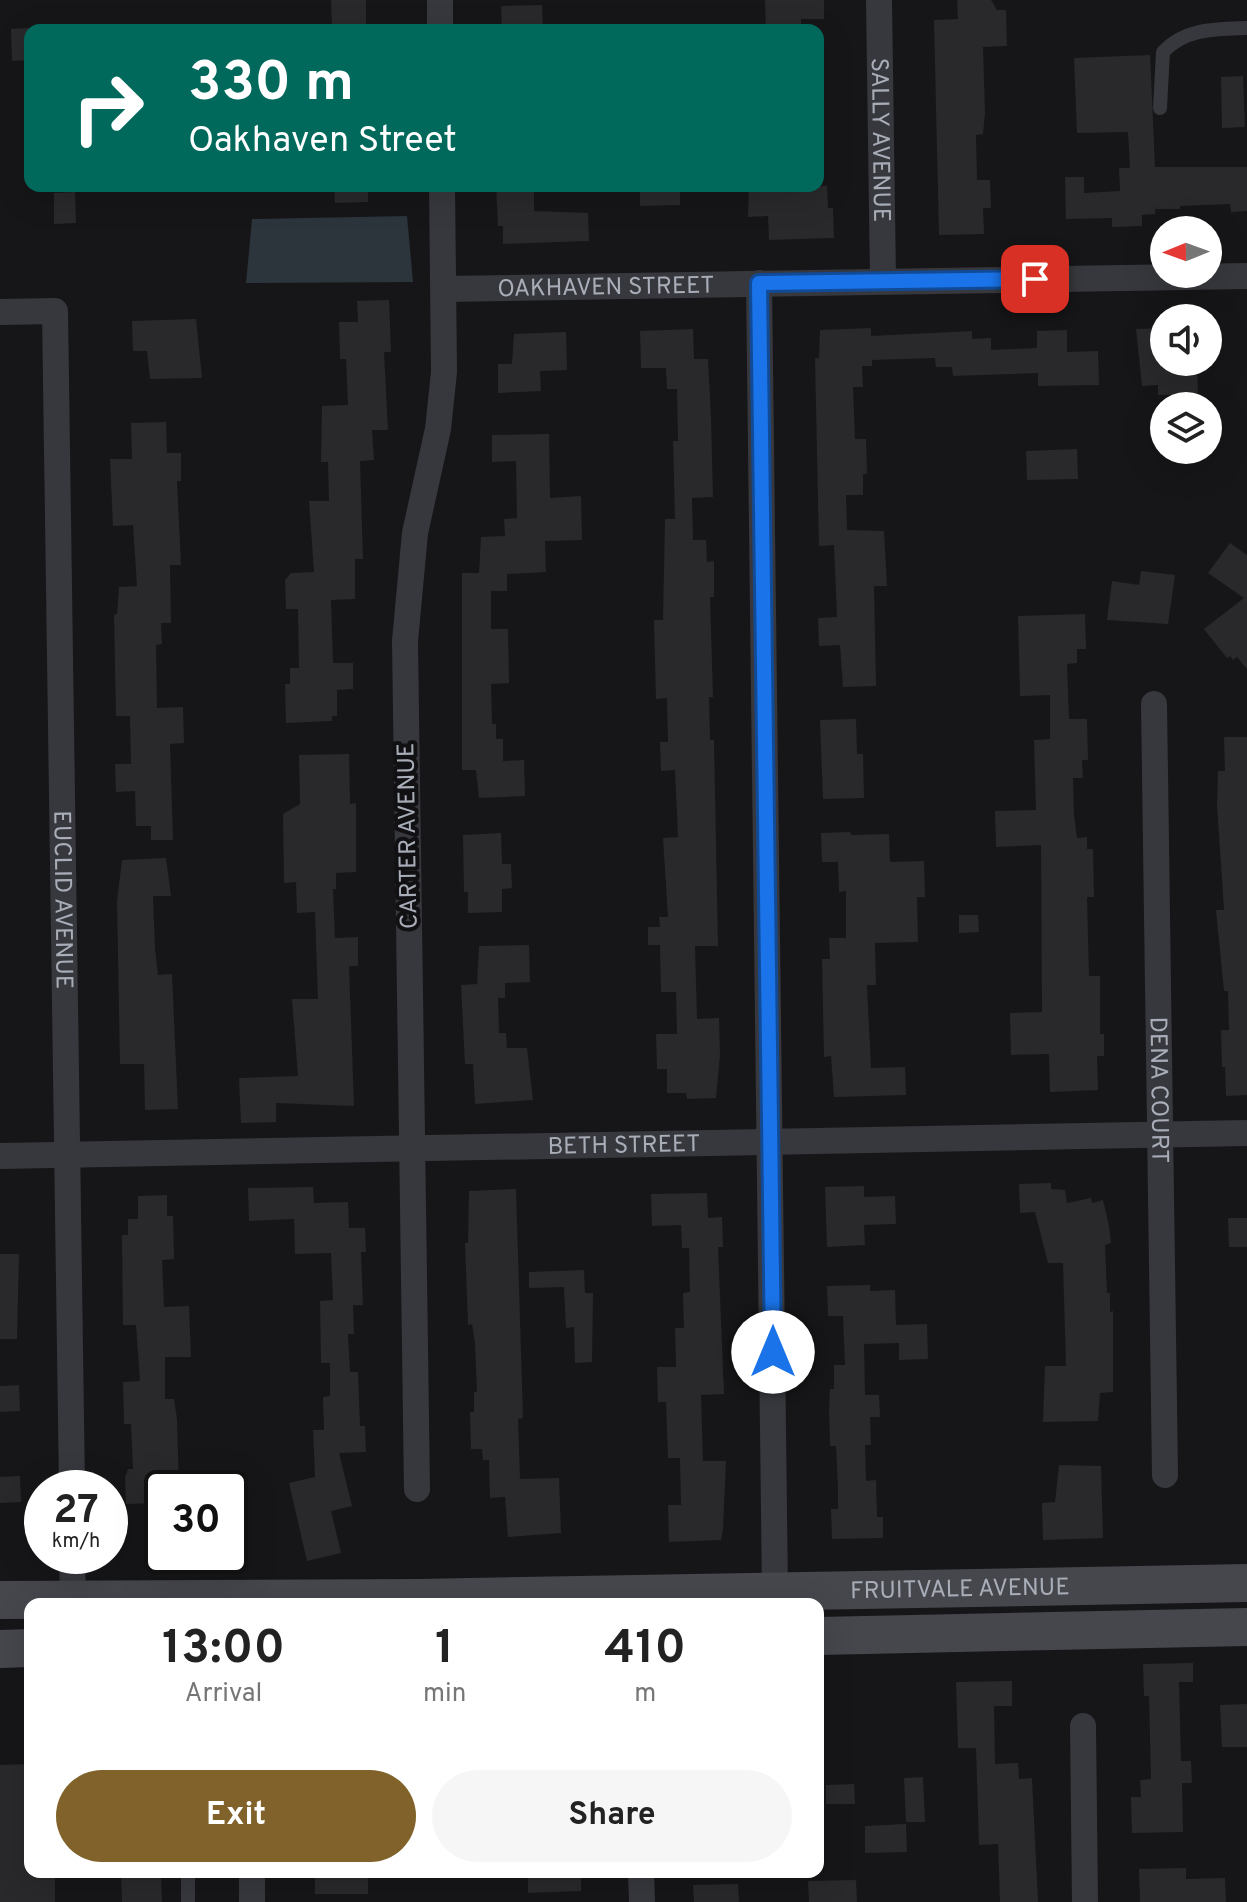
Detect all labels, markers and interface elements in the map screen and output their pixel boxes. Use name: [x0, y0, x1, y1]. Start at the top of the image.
text: 330 m: [188, 50, 354, 120]
icon: right: [56, 56, 160, 160]
street label: SALLY AVENUE: [863, 57, 895, 223]
text: Oakhaven Street: [188, 119, 457, 165]
north arrow: [1150, 216, 1222, 288]
map controls: [1150, 216, 1222, 464]
pin: [1001, 245, 1069, 313]
icon: arrive: [1013, 257, 1057, 301]
street label: OAKHAVEN STREET: [497, 272, 715, 305]
button: sound: [1150, 304, 1222, 376]
button: layers: [1150, 392, 1222, 464]
street label: CARTER AVENUE: [392, 742, 426, 929]
street label: EUCLID AVENUE: [45, 810, 78, 990]
street label: DENA COURT: [1141, 1016, 1174, 1164]
street label: BETH STREET: [547, 1130, 701, 1163]
position arrow: [731, 1310, 815, 1394]
speed limit sign: 30: [144, 1470, 248, 1574]
text: 27: [53, 1487, 99, 1537]
text: km/h: [52, 1529, 100, 1555]
street label: FRUITVALE AVENUE: [850, 1573, 1070, 1607]
text: 13:00: [162, 1620, 285, 1680]
text: 1: [435, 1620, 454, 1680]
text: 410: [604, 1620, 686, 1680]
text: Arrival: [185, 1678, 262, 1711]
text: min: [423, 1678, 466, 1711]
text: m: [634, 1678, 656, 1711]
button: Exit: [56, 1770, 416, 1862]
button: Share: [432, 1770, 792, 1862]

